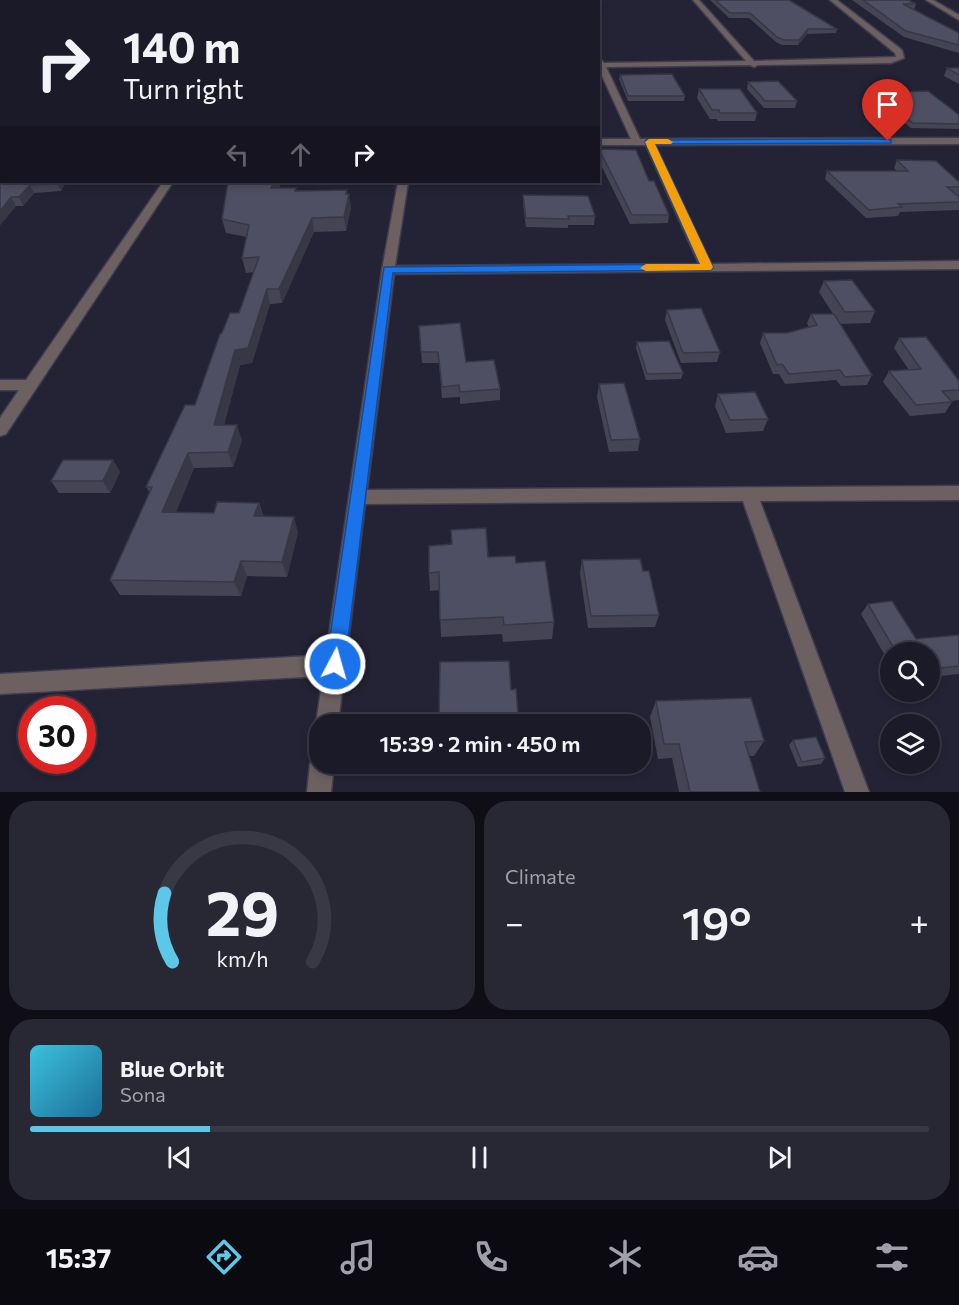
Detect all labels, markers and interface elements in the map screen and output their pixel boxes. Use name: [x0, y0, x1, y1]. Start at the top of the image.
text: 140 m: [123, 20, 240, 72]
icon: right: [24, 24, 102, 102]
text: Turn right: [123, 72, 243, 105]
pin: [862, 79, 913, 141]
icon: arrive: [871, 88, 904, 121]
icon: left: [221, 138, 254, 171]
icon: ahead: [284, 138, 317, 171]
icon: right: [347, 138, 380, 171]
position arrow: [303, 632, 367, 696]
map controls: [880, 642, 940, 774]
button: search: [880, 642, 940, 702]
speed limit sign: 30: [18, 696, 96, 774]
button: layers: [880, 714, 940, 774]
text: 15:39 · 2 min · 450 m: [380, 730, 580, 757]
text: Climate: [505, 864, 575, 888]
text: 29: [205, 873, 279, 949]
text: 19°: [682, 894, 751, 949]
text: −: [505, 901, 524, 942]
text: +: [910, 901, 929, 942]
text: km/h: [216, 946, 268, 972]
text: Blue Orbit: [120, 1055, 224, 1082]
text: Sona: [120, 1082, 166, 1106]
icon: previous: [163, 1141, 196, 1174]
icon: pause: [463, 1141, 496, 1174]
icon: next: [763, 1141, 796, 1174]
icon: directions: [203, 1236, 245, 1278]
icon: music: [337, 1236, 379, 1278]
icon: phone: [470, 1236, 512, 1278]
icon: climate: [604, 1236, 646, 1278]
icon: car: [737, 1236, 779, 1278]
icon: filters: [871, 1236, 913, 1278]
text: 15:37: [46, 1241, 111, 1274]

